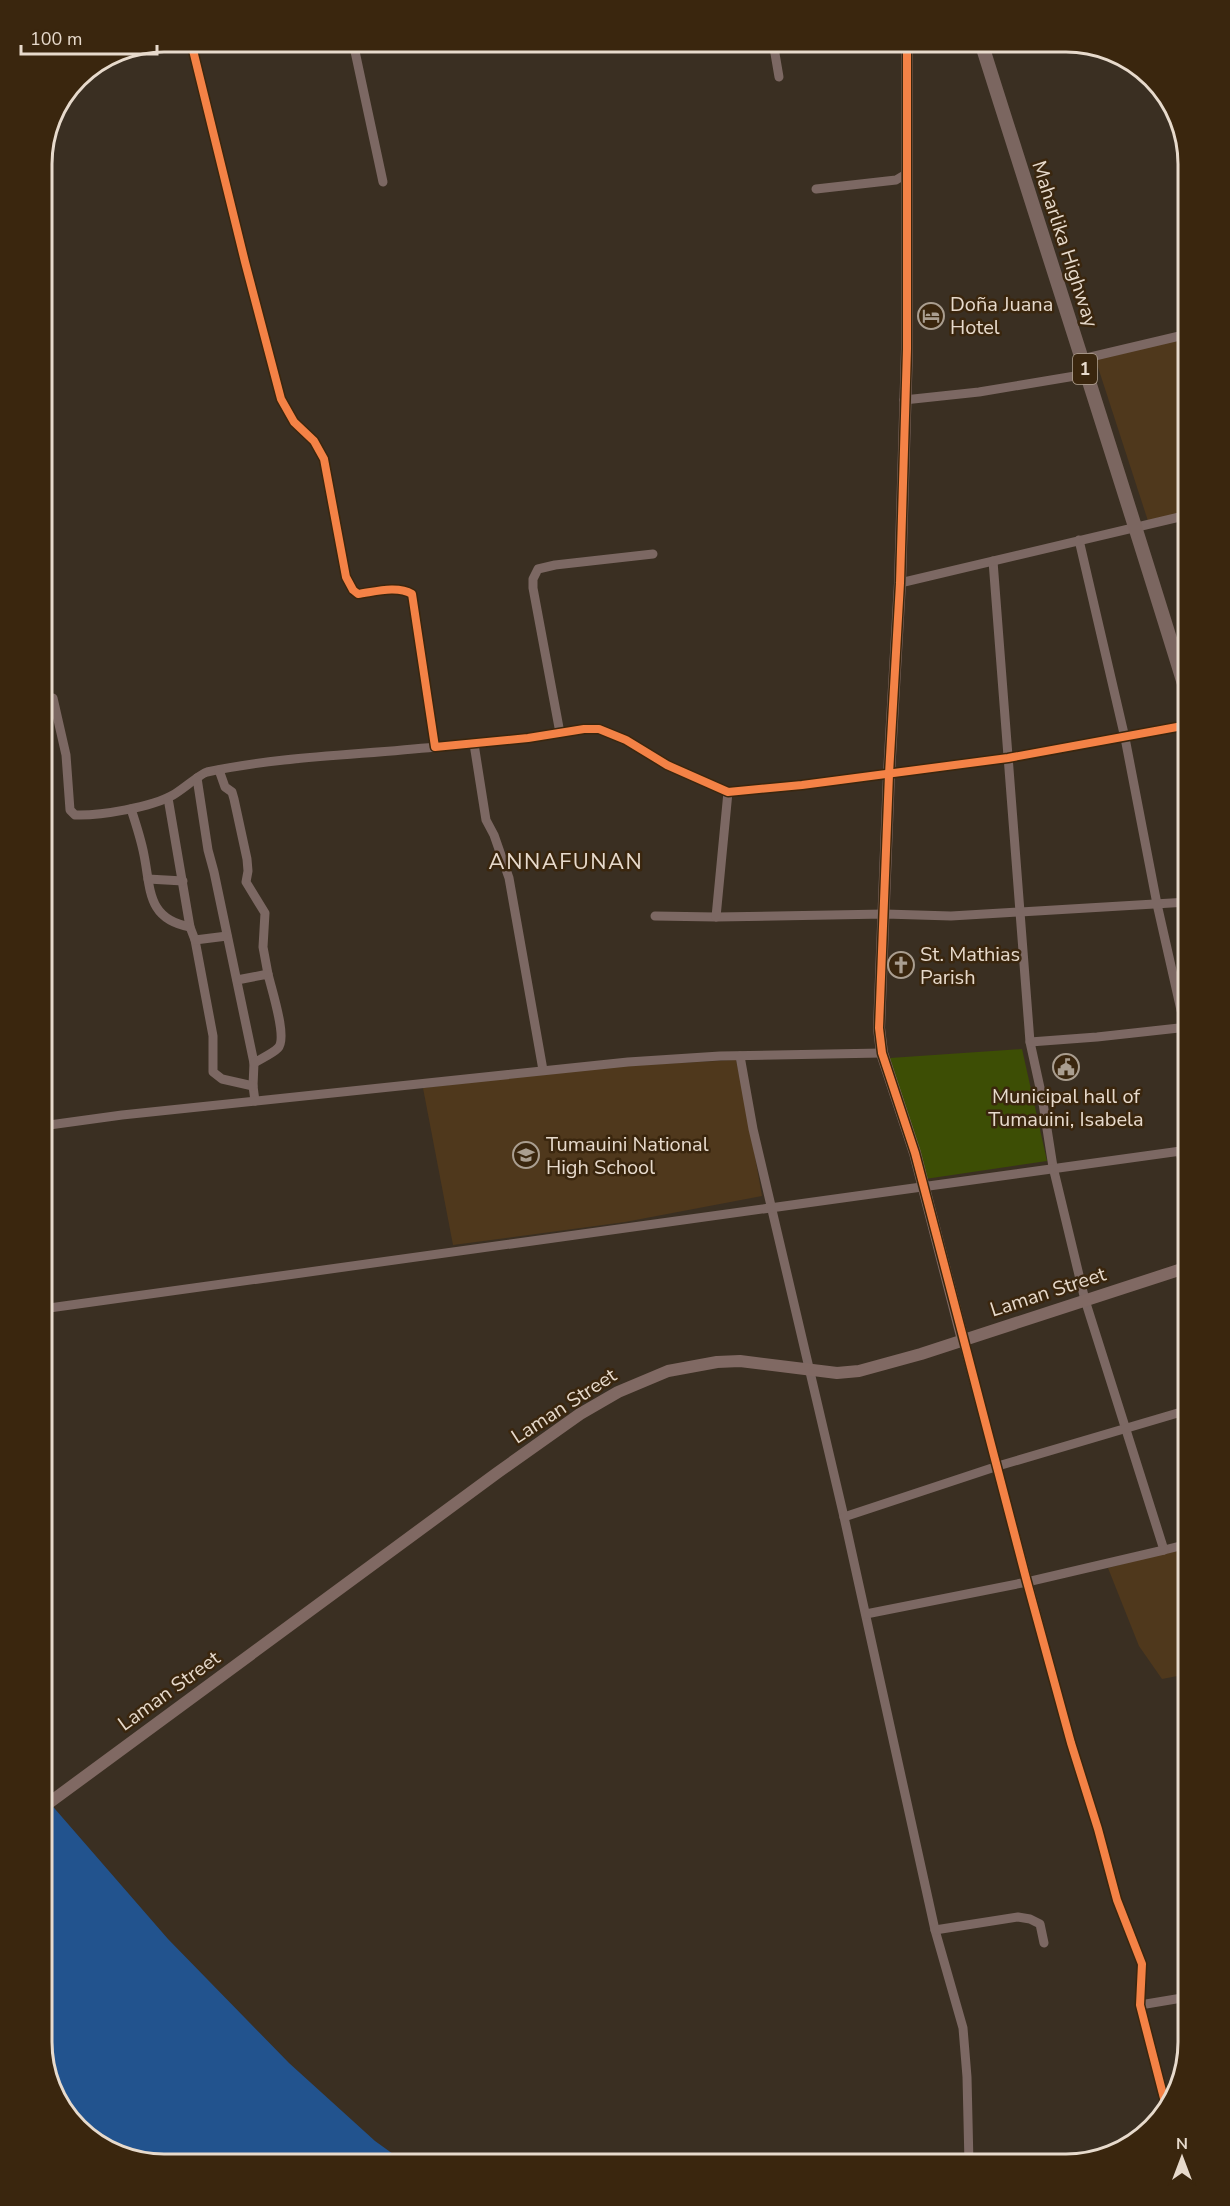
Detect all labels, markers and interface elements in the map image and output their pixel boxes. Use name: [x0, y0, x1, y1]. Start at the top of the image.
scale bar: [21, 18, 158, 56]
text: 100 m: [30, 27, 82, 51]
street label: Maharlika Highway: [1025, 157, 1105, 331]
place label: Doña Juana Hotel: [950, 291, 1053, 341]
hotel icon: Doña Juana Hotel: [916, 301, 946, 331]
road number: 1: [1073, 354, 1097, 384]
district label: ANNAFUNAN: [489, 847, 643, 877]
place label: St. Mathias Parish: [920, 941, 1020, 991]
church icon: St. Mathias Parish: [886, 950, 916, 980]
public building icon: Municipal hall of Tumauini, Isabela: [1051, 1052, 1081, 1082]
place label: Municipal hall of Tumauini, Isabela: [988, 1083, 1144, 1133]
place label: Tumauini National High School: [546, 1131, 709, 1181]
school or university icon: Tumauini National High School: [511, 1140, 541, 1170]
street label: Laman Street: [987, 1260, 1110, 1323]
street label: Laman Street: [506, 1361, 623, 1450]
street label: Laman Street: [112, 1644, 226, 1737]
north arrow: [1152, 2128, 1212, 2188]
text: N: [1176, 2133, 1188, 2155]

